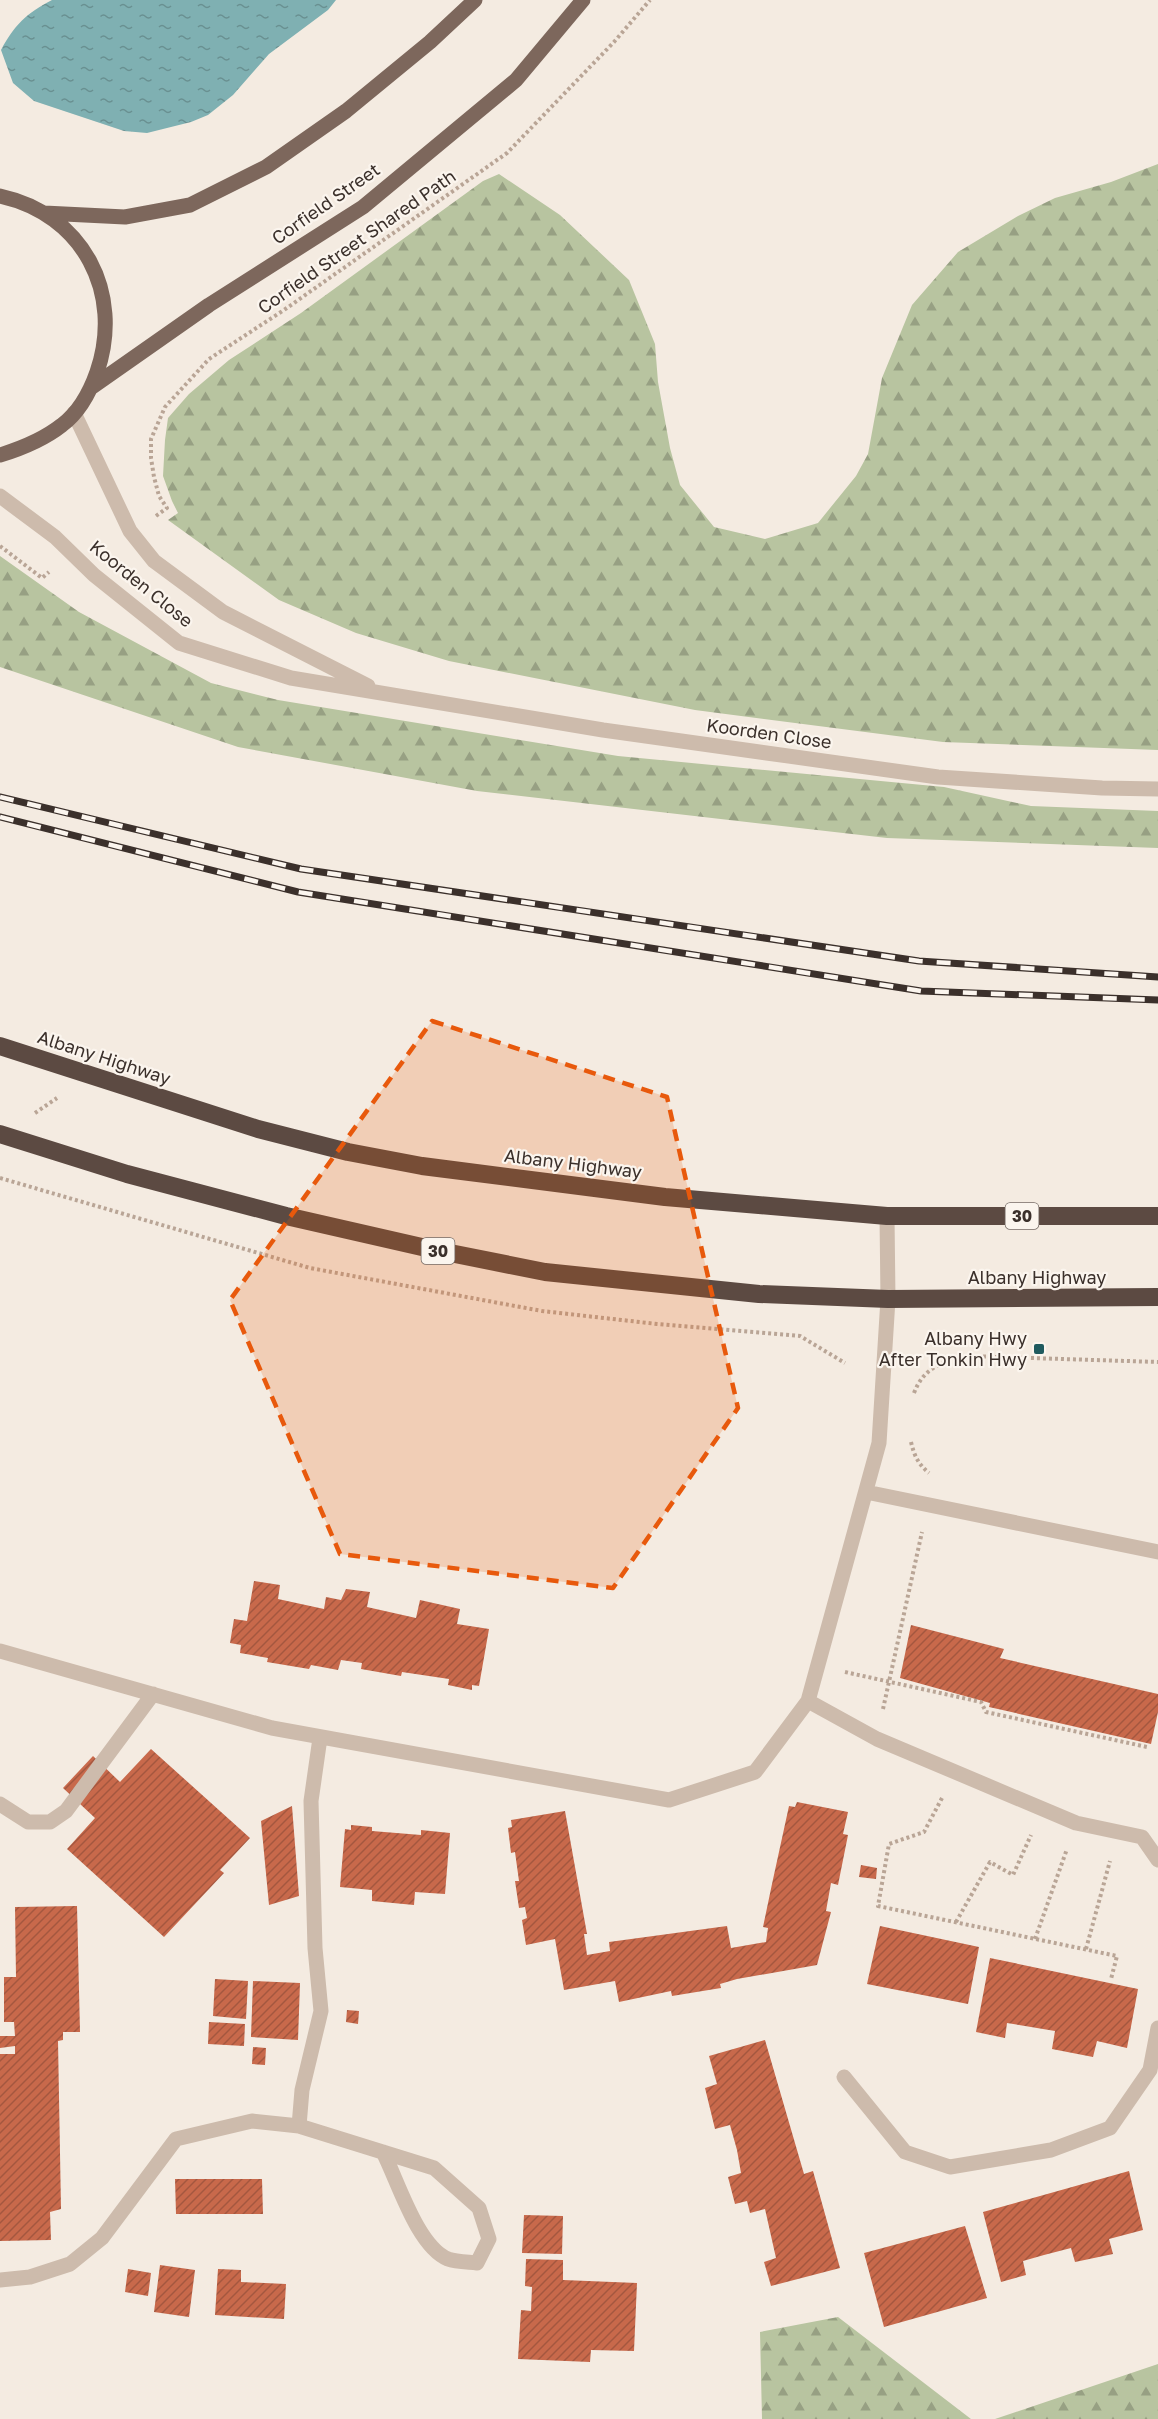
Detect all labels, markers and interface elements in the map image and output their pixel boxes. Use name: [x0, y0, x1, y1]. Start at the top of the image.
street label: Corfield Street: [267, 158, 384, 249]
street label: Corfield Street Shared Path: [253, 164, 460, 318]
street label: Koorden Close: [86, 535, 198, 631]
street label: Koorden Close: [705, 713, 833, 753]
street label: Albany Highway: [35, 1025, 174, 1089]
street label: Albany Highway: [503, 1144, 643, 1182]
road number: 30: [1006, 1203, 1038, 1229]
road number: 30: [422, 1238, 454, 1264]
street label: Albany Highway: [968, 1266, 1106, 1288]
place label: Albany Hwy After Tonkin Hwy: [879, 1327, 1027, 1370]
marker: Albany Hwy After Tonkin Hwy: [1032, 1342, 1046, 1356]

